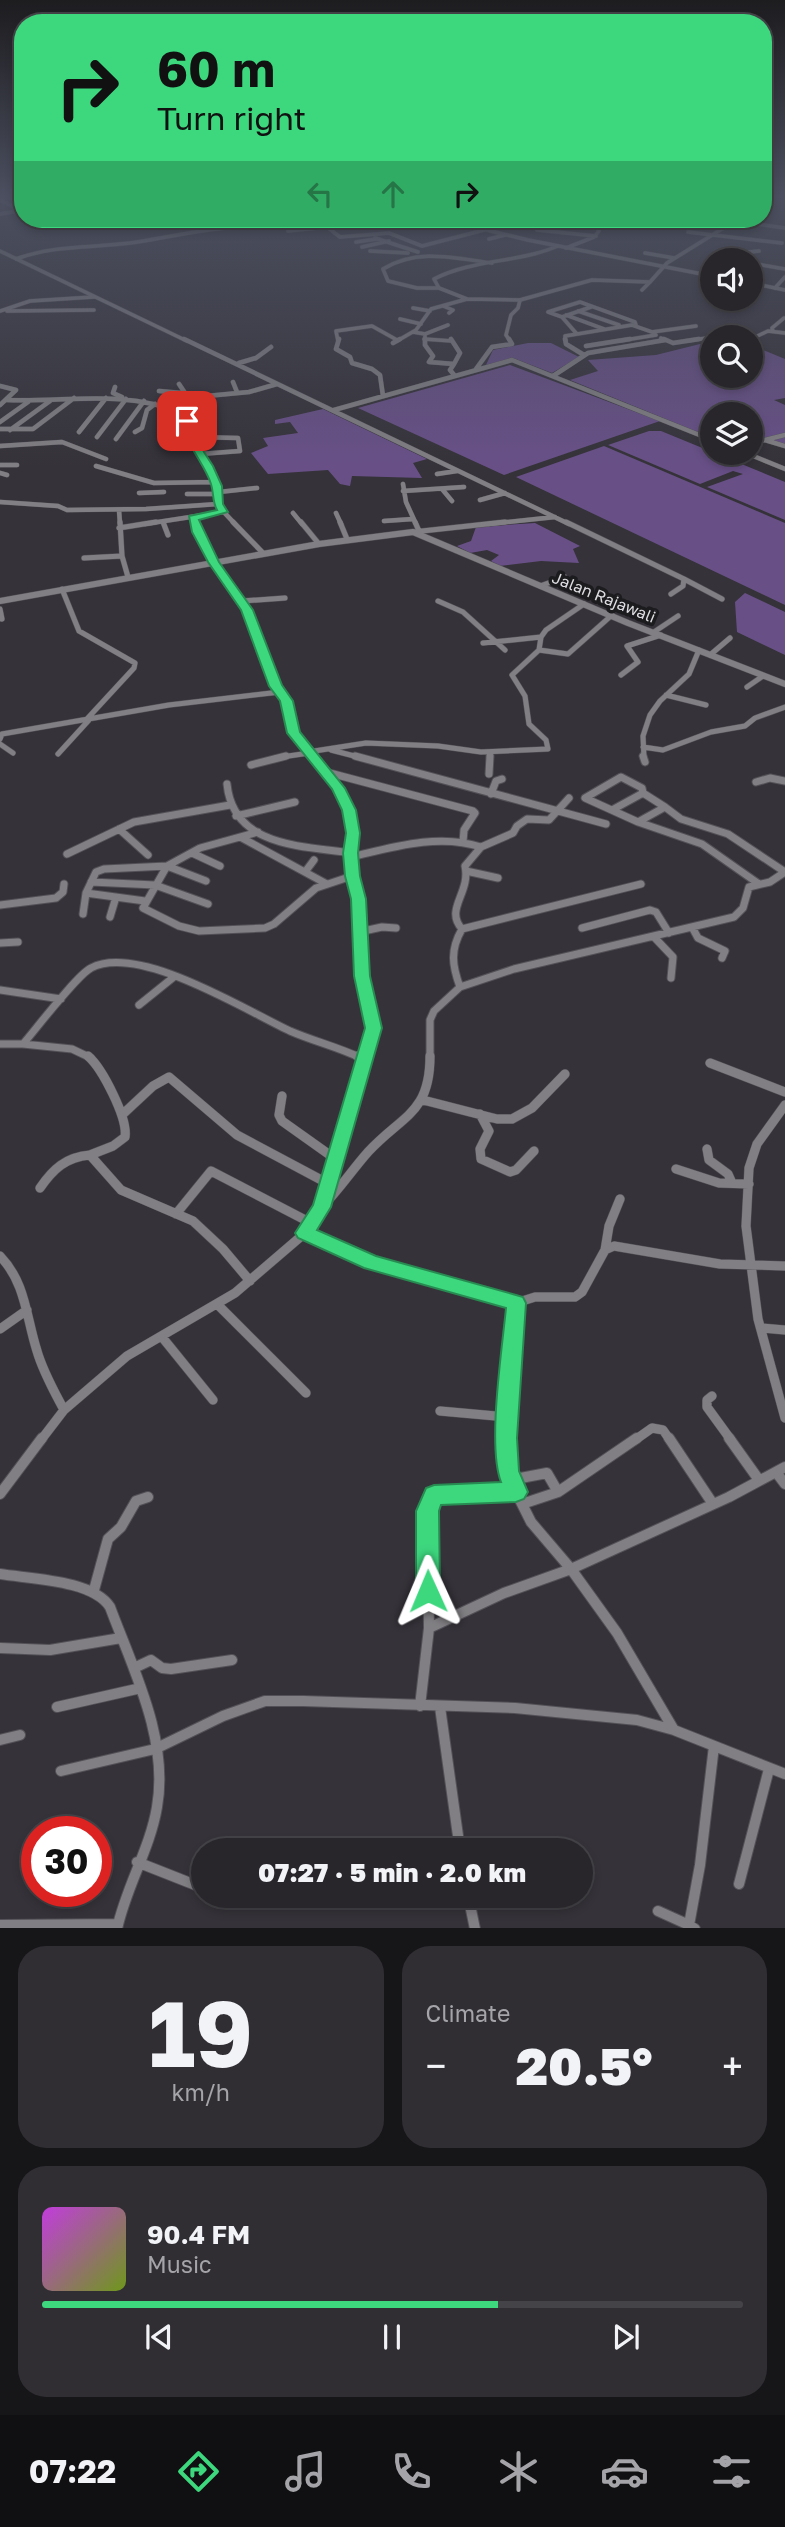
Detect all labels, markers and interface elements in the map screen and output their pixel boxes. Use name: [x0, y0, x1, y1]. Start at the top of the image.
text: 60 m: [157, 39, 275, 98]
icon: right: [42, 42, 133, 133]
text: Turn right: [157, 99, 306, 137]
icon: left: [301, 175, 339, 213]
icon: ahead: [374, 175, 412, 213]
icon: right: [447, 175, 485, 213]
map controls: [700, 248, 763, 465]
button: sound: [700, 248, 763, 311]
button: search: [700, 325, 763, 388]
pin: [157, 391, 217, 451]
icon: arrive: [168, 402, 206, 440]
button: layers: [700, 402, 763, 465]
street label: Jalan Rajawali: [549, 567, 659, 627]
position arrow: [391, 1554, 465, 1628]
speed limit sign: 30: [21, 1816, 112, 1907]
text: 07:27 · 5 min · 2.0 km: [258, 1857, 526, 1888]
text: 19: [148, 1978, 253, 2087]
text: Climate: [426, 1999, 510, 2027]
text: 20.5°: [516, 2034, 653, 2096]
text: −: [426, 2043, 446, 2088]
text: +: [722, 2043, 743, 2088]
text: km/h: [171, 2078, 230, 2106]
text: 90.4 FM: [147, 2219, 250, 2250]
text: Music: [147, 2250, 212, 2278]
icon: previous: [140, 2318, 178, 2356]
icon: pause: [373, 2318, 411, 2356]
icon: next: [607, 2318, 645, 2356]
icon: directions: [174, 2447, 223, 2496]
icon: music: [281, 2447, 330, 2496]
icon: phone: [387, 2447, 436, 2496]
icon: climate: [494, 2447, 543, 2496]
icon: car: [600, 2447, 649, 2496]
icon: filters: [707, 2447, 756, 2496]
text: 07:22: [29, 2452, 116, 2490]

